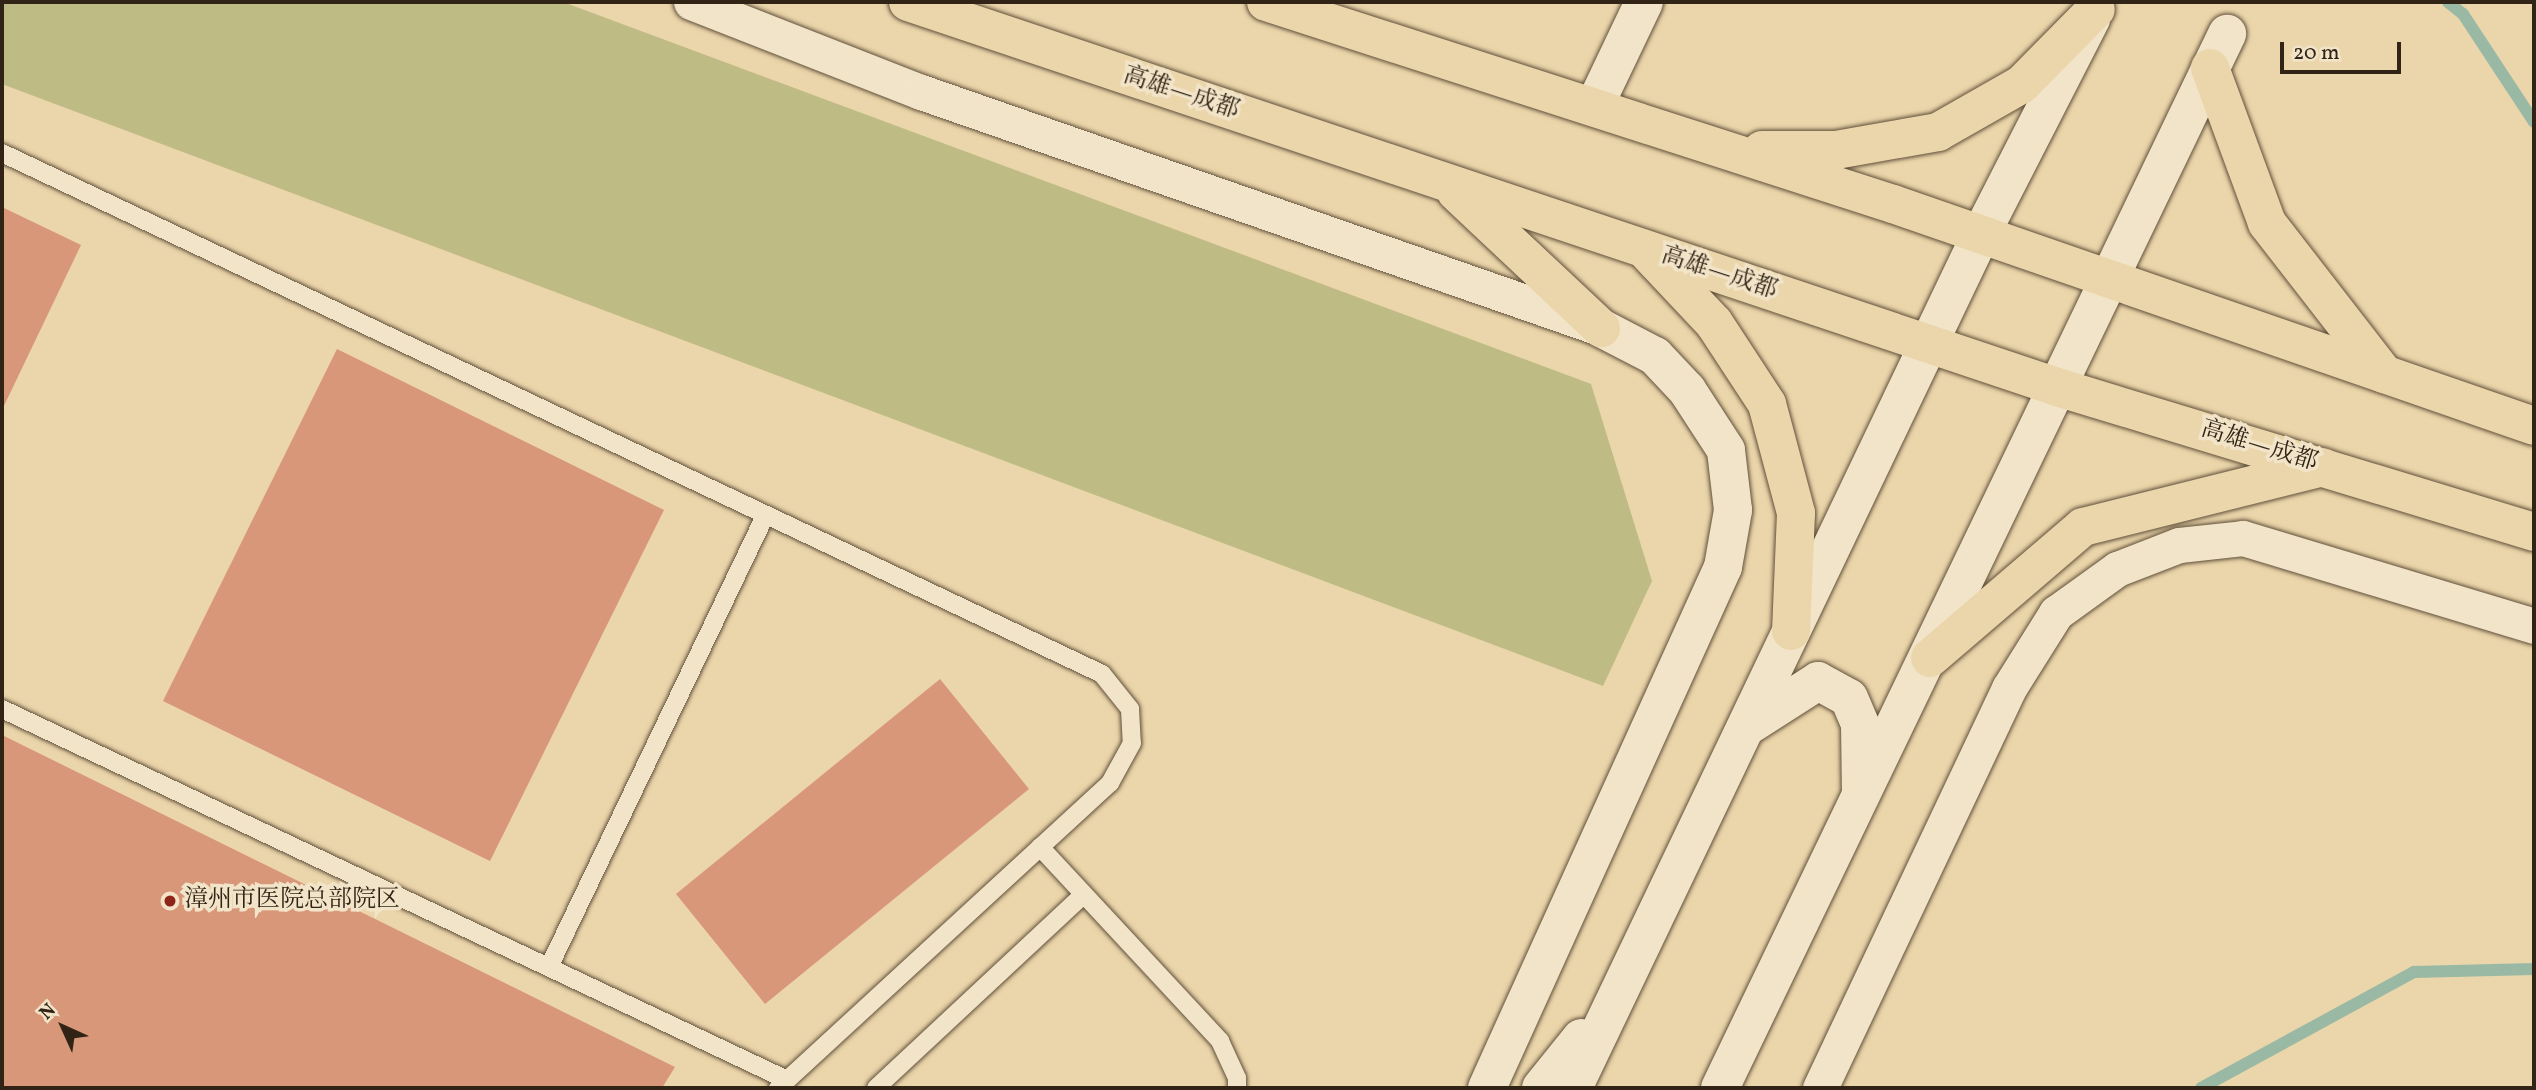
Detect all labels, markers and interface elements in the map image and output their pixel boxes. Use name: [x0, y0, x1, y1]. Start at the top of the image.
scale bar: [2284, 28, 2405, 72]
text: 20 m: [2293, 39, 2339, 68]
street label: 高雄—成都: [1119, 62, 1243, 126]
street label: 高雄—成都: [1657, 242, 1781, 306]
street label: 高雄—成都: [2197, 416, 2321, 478]
place label: 漳州市医院总部院区: [184, 887, 400, 915]
marker: 漳州市医院总部院区: [162, 893, 178, 909]
north arrow: [28, 992, 98, 1062]
text: N: [34, 998, 62, 1026]

